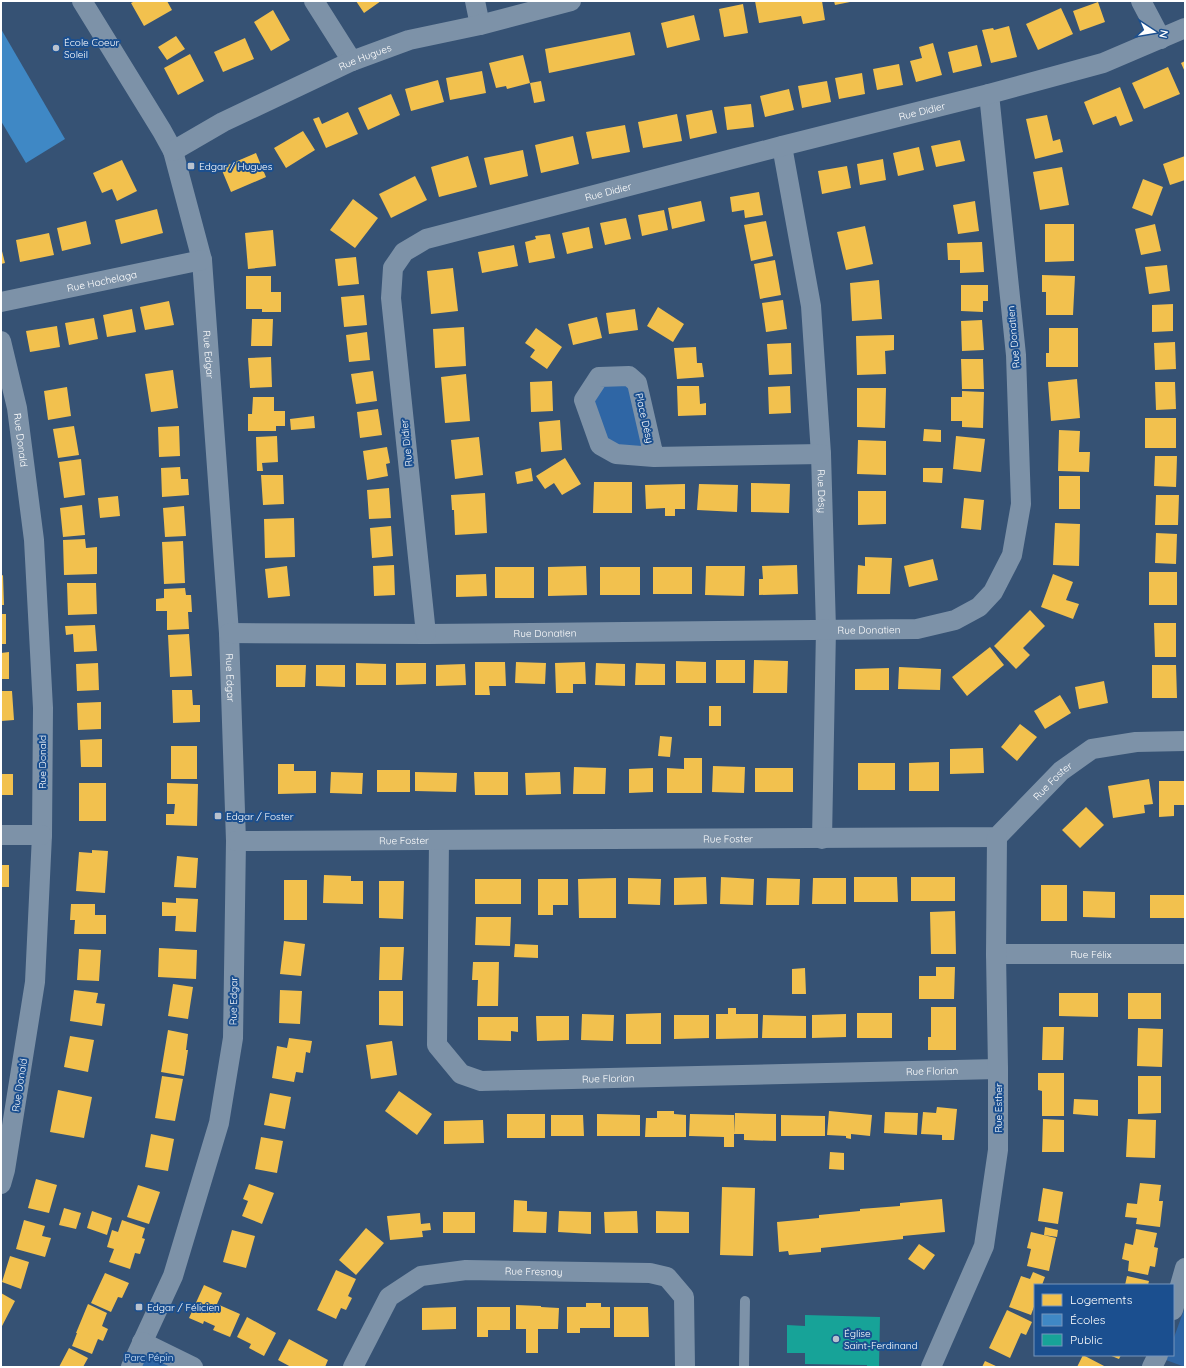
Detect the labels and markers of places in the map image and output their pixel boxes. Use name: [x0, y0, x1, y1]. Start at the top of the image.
place label: École Coeur Soleil: [64, 36, 119, 61]
marker: École Coeur Soleil: [51, 43, 61, 53]
place label: Edgar / Hugues: [199, 160, 273, 173]
marker: Edgar / Hugues: [186, 161, 196, 171]
place label: Edgar / Foster: [226, 810, 294, 823]
marker: Edgar / Foster: [213, 811, 223, 821]
place label: Edgar / Félicien: [147, 1301, 220, 1314]
marker: Edgar / Félicien: [134, 1302, 144, 1312]
place label: Église Saint-Ferdinand: [844, 1327, 918, 1352]
marker: Église Saint-Ferdinand: [831, 1334, 841, 1344]

